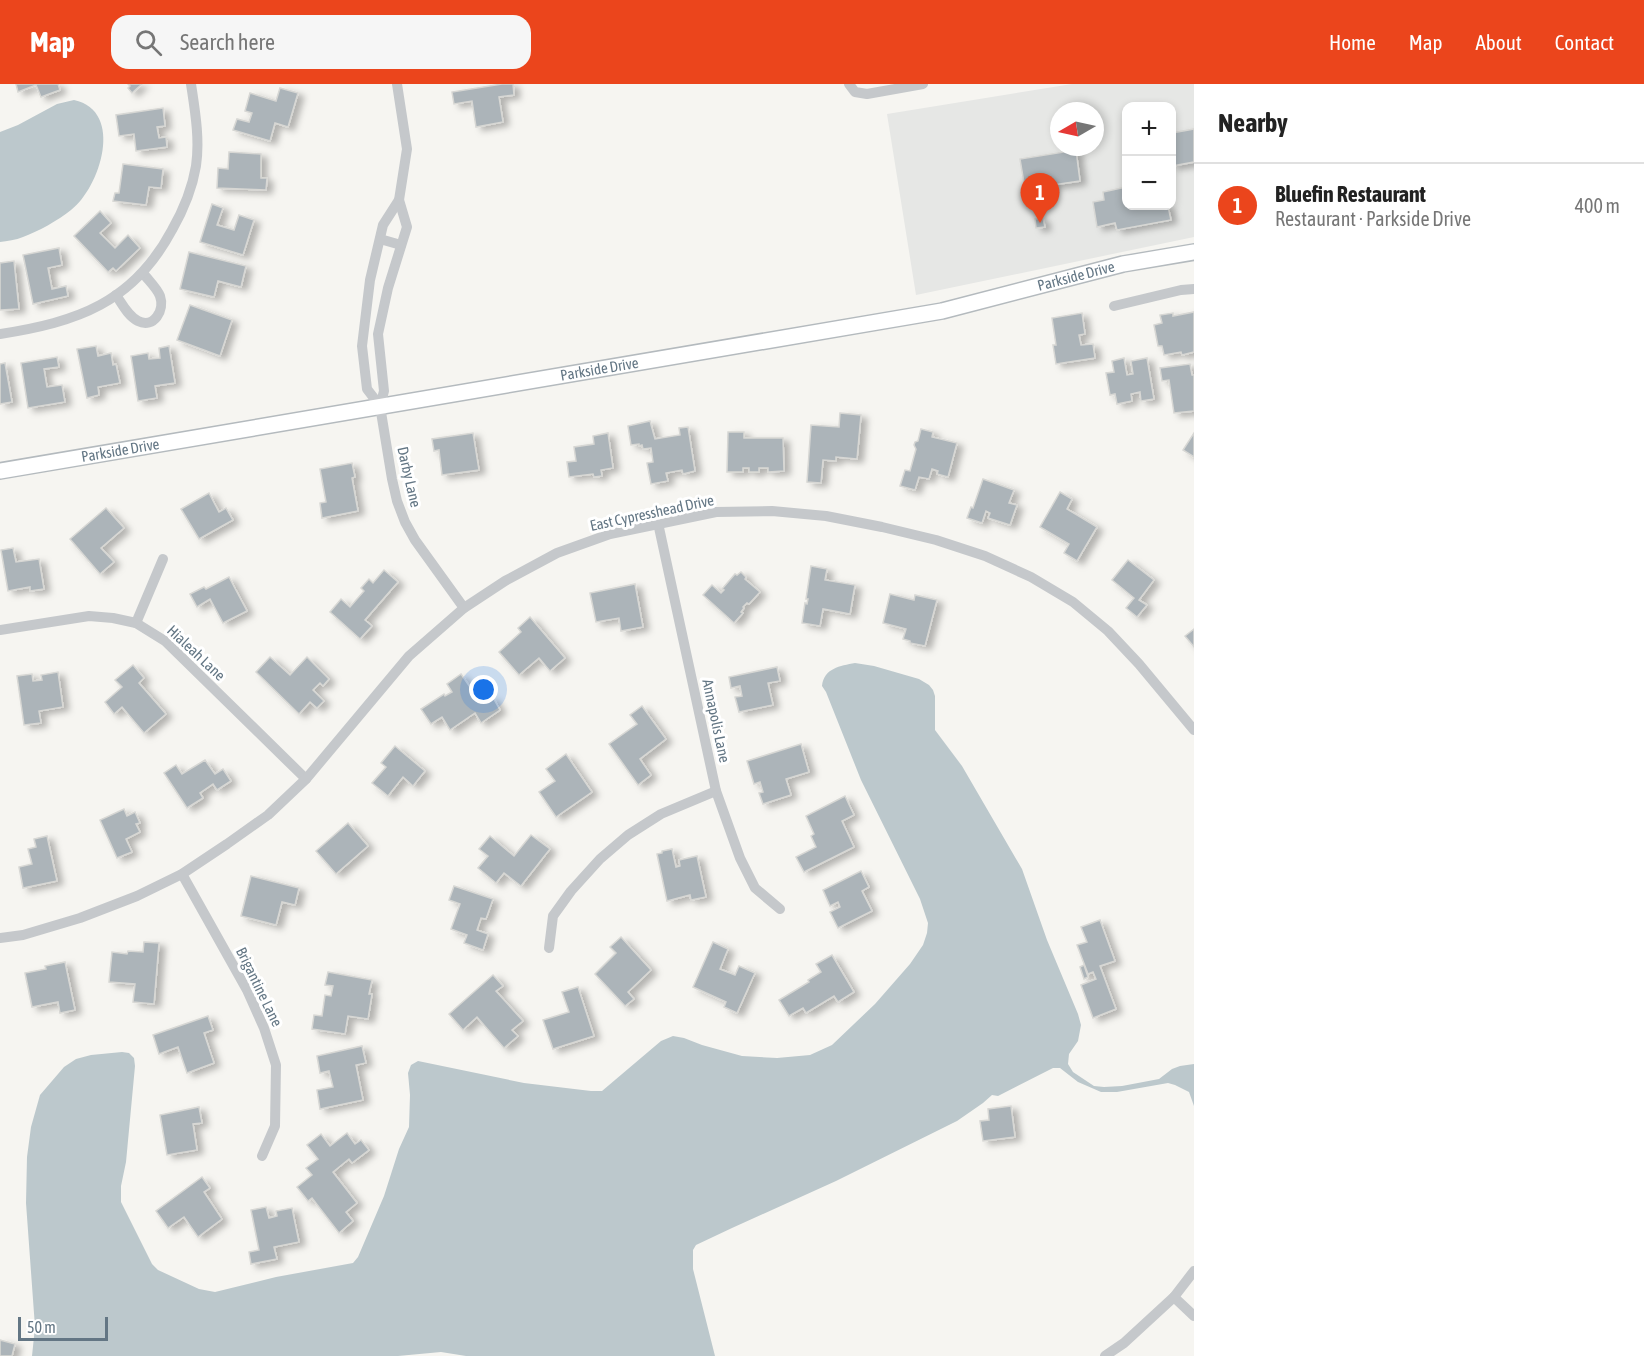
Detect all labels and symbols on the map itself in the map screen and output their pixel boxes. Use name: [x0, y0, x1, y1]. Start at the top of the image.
north arrow: [1050, 102, 1104, 156]
pin: 1: [1020, 174, 1060, 223]
street label: Parkside Drive: [1036, 258, 1116, 294]
street label: Parkside Drive: [559, 354, 640, 384]
street label: Parkside Drive: [80, 435, 161, 465]
street label: Darby Lane: [394, 445, 425, 509]
street label: East Cypresshead Drive: [588, 491, 716, 534]
street label: Hialeah Lane: [164, 622, 229, 684]
your location: [469, 675, 498, 704]
street label: Annapolis Lane: [699, 678, 734, 764]
street label: Brigantine Lane: [233, 944, 286, 1029]
scale bar: [18, 1314, 108, 1342]

